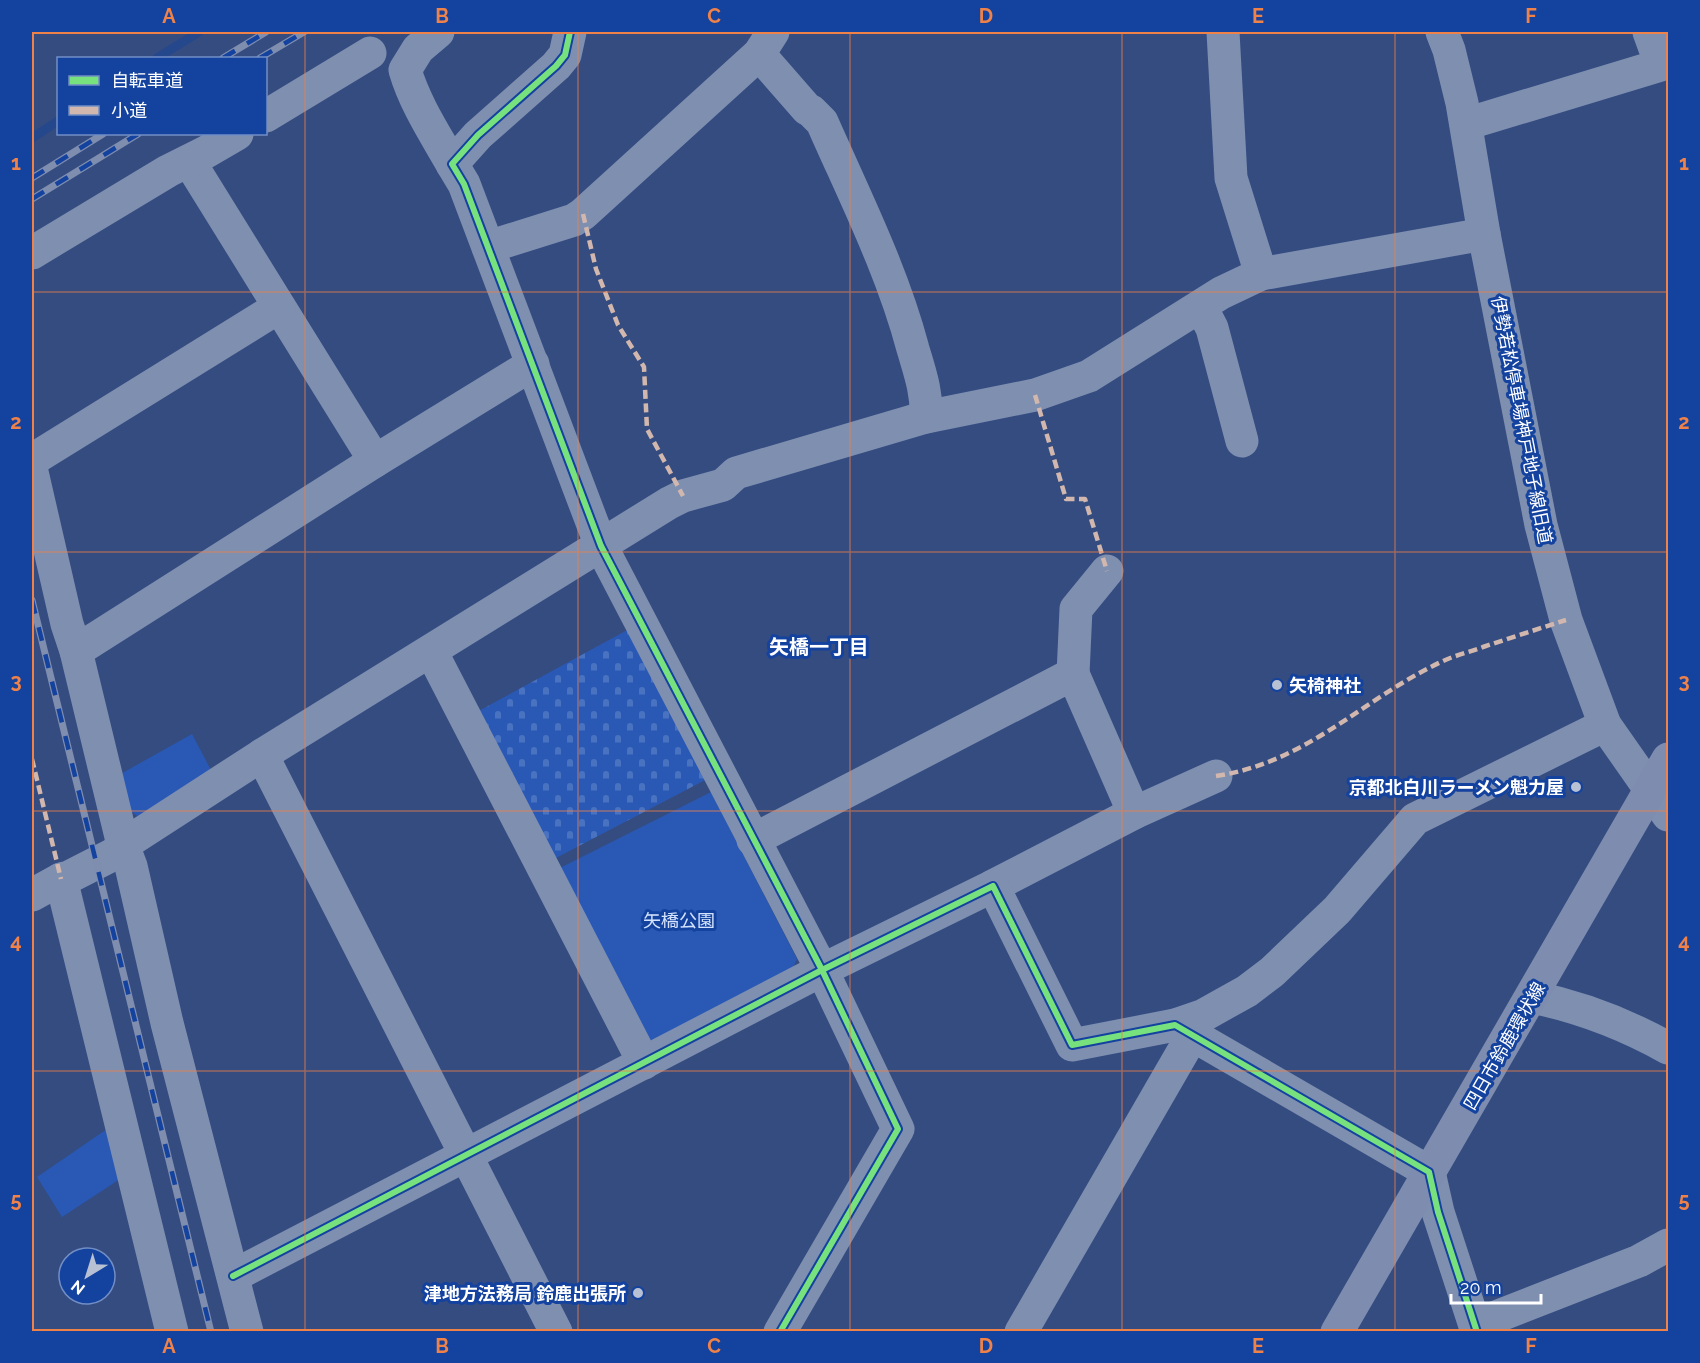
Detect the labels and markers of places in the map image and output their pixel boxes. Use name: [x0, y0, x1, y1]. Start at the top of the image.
place label: 矢椅神社: [1289, 675, 1361, 696]
marker: 矢椅神社: [1270, 678, 1284, 692]
place label: 京都北白川ラーメン魁力屋: [1349, 777, 1564, 798]
marker: 京都北白川ラーメン魁力屋: [1569, 780, 1583, 794]
place label: 津地方法務局 鈴鹿出張所: [424, 1283, 626, 1304]
marker: 津地方法務局 鈴鹿出張所: [631, 1286, 645, 1300]

